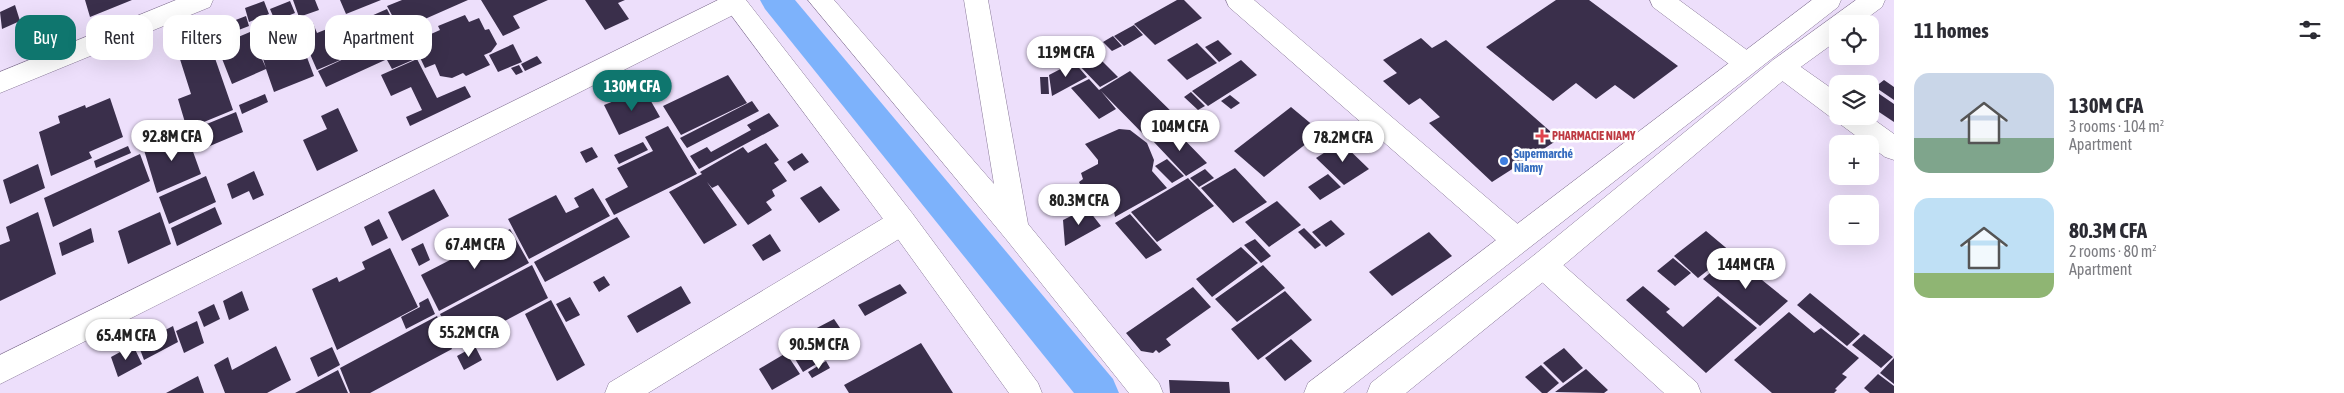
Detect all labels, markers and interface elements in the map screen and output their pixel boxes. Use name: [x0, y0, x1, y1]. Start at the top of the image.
chip: Buy: [15, 15, 76, 60]
chip: Rent: [86, 15, 153, 60]
chip: Filters: [163, 15, 240, 60]
chip: New: [250, 15, 315, 60]
chip: Apartment: [325, 15, 432, 60]
map controls: [1829, 15, 1879, 245]
button: locate: [1829, 15, 1879, 65]
icon: filters: [2296, 16, 2324, 44]
text: 11 homes: [1914, 18, 1989, 42]
pin: 119M CFA: [1014, 36, 1118, 78]
text: 119M CFA: [1038, 43, 1094, 61]
pin: 130M CFA: [580, 70, 684, 112]
button: layers: [1829, 75, 1879, 125]
text: 130M CFA: [604, 77, 660, 95]
icon: home: [1954, 93, 2014, 153]
text: 130M CFA: [2069, 93, 2143, 117]
pin: 104M CFA: [1128, 110, 1232, 152]
text: 104M CFA: [1152, 117, 1208, 135]
text: 3 rooms · 104 m²: [2069, 117, 2164, 135]
pin: 92.8M CFA: [115, 120, 229, 162]
pin: 78.2M CFA: [1286, 120, 1400, 163]
text: 92.8M CFA: [142, 127, 202, 145]
text: 78.2M CFA: [1313, 128, 1373, 146]
place label: PHARMACIE NIAMY: [1552, 129, 1636, 143]
marker: PHARMACIE NIAMY: [1536, 130, 1548, 142]
button: +: [1829, 135, 1879, 185]
text: Apartment: [2069, 135, 2132, 153]
place label: Supermarché Niamy: [1514, 147, 1574, 175]
marker: Supermarché Niamy: [1498, 155, 1510, 167]
pin: 80.3M CFA: [1022, 184, 1136, 226]
text: 80.3M CFA: [1049, 191, 1109, 209]
button: −: [1829, 195, 1879, 245]
icon: home: [1954, 218, 2014, 278]
text: 80.3M CFA: [2069, 218, 2147, 242]
pin: 67.4M CFA: [418, 228, 532, 270]
text: 67.4M CFA: [445, 235, 505, 253]
text: 2 rooms · 80 m²: [2069, 242, 2157, 260]
pin: 144M CFA: [1694, 248, 1798, 290]
text: 144M CFA: [1718, 255, 1774, 273]
text: Apartment: [2069, 260, 2132, 278]
pin: 55.2M CFA: [412, 316, 526, 358]
pin: 65.4M CFA: [69, 318, 183, 361]
text: 55.2M CFA: [439, 323, 499, 341]
text: 65.4M CFA: [96, 326, 156, 344]
pin: 90.5M CFA: [762, 328, 876, 370]
text: 90.5M CFA: [789, 335, 849, 353]

